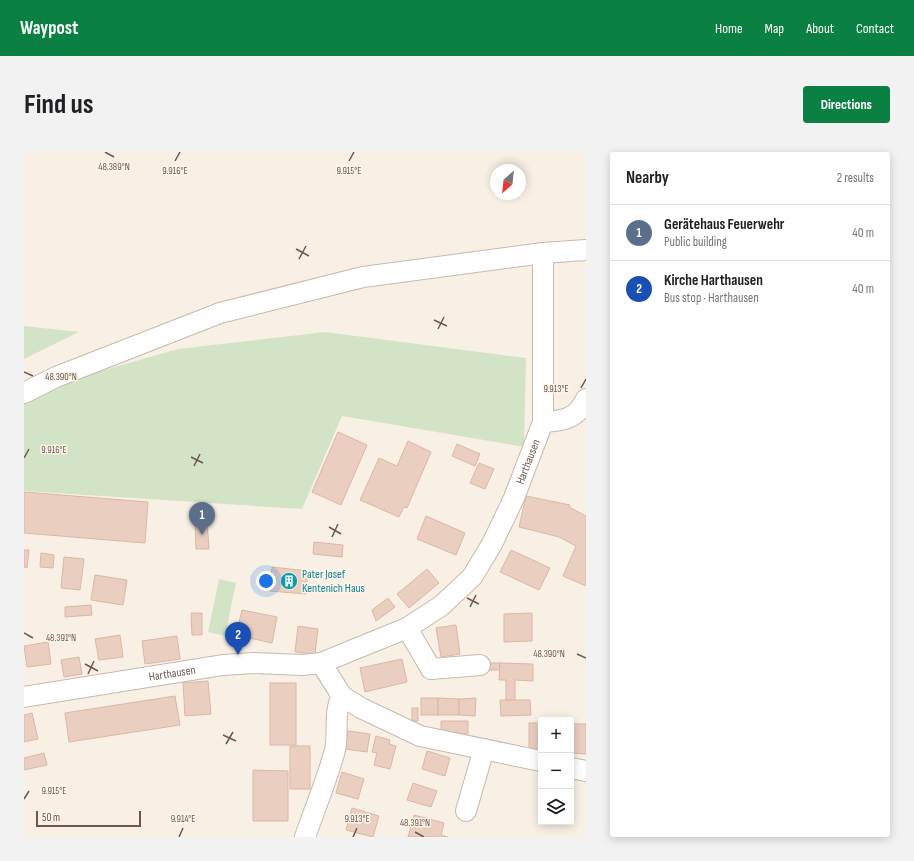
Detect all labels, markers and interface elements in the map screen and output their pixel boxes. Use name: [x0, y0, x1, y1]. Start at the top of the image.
text: Waypost: [20, 17, 78, 40]
text: Home: [715, 20, 743, 37]
text: Map: [765, 20, 784, 37]
text: About: [806, 20, 834, 37]
text: Contact: [856, 20, 894, 37]
button: Directions: [803, 86, 890, 123]
text: Find us: [24, 88, 93, 121]
text: 48.389°N: [98, 161, 130, 173]
north arrow: [490, 164, 526, 200]
text: 9.916°E: [162, 165, 188, 177]
text: 9.915°E: [337, 165, 361, 177]
text: Nearby: [626, 168, 669, 188]
text: 2 results: [837, 170, 874, 186]
text: Gerätehaus Feuerwehr: [664, 215, 785, 234]
text: 1: [636, 225, 642, 241]
text: 40 m: [852, 225, 874, 241]
text: Public building: [664, 234, 727, 250]
text: Kirche Harthausen: [664, 271, 763, 290]
text: 2: [636, 281, 642, 297]
text: 40 m: [852, 281, 874, 297]
text: Bus stop · Harthausen: [664, 290, 759, 306]
text: 48.390°N: [45, 371, 77, 383]
text: 9.913°E: [543, 383, 569, 395]
street label: Harthausen: [512, 437, 543, 486]
text: 9.916°E: [41, 444, 67, 456]
pin: 1: [189, 502, 215, 535]
place label: Pater Josef Kentenich Haus: [302, 567, 365, 596]
your location: [256, 571, 276, 591]
building icon: Pater Josef Kentenich Haus: [279, 571, 299, 591]
pin: 2: [225, 622, 251, 655]
text: 48.391°N: [46, 632, 76, 644]
text: 48.390°N: [533, 648, 565, 660]
street label: Harthausen: [148, 662, 197, 684]
map controls: [538, 717, 574, 825]
button: +: [538, 717, 574, 753]
button: −: [538, 753, 574, 789]
text: 9.915°E: [42, 785, 66, 797]
button: layers: [538, 789, 574, 825]
scale bar: [36, 809, 141, 828]
text: 50 m: [42, 811, 60, 824]
text: 9.914°E: [171, 813, 195, 825]
text: 9.913°E: [344, 813, 370, 825]
text: 48.391°N: [400, 817, 430, 829]

